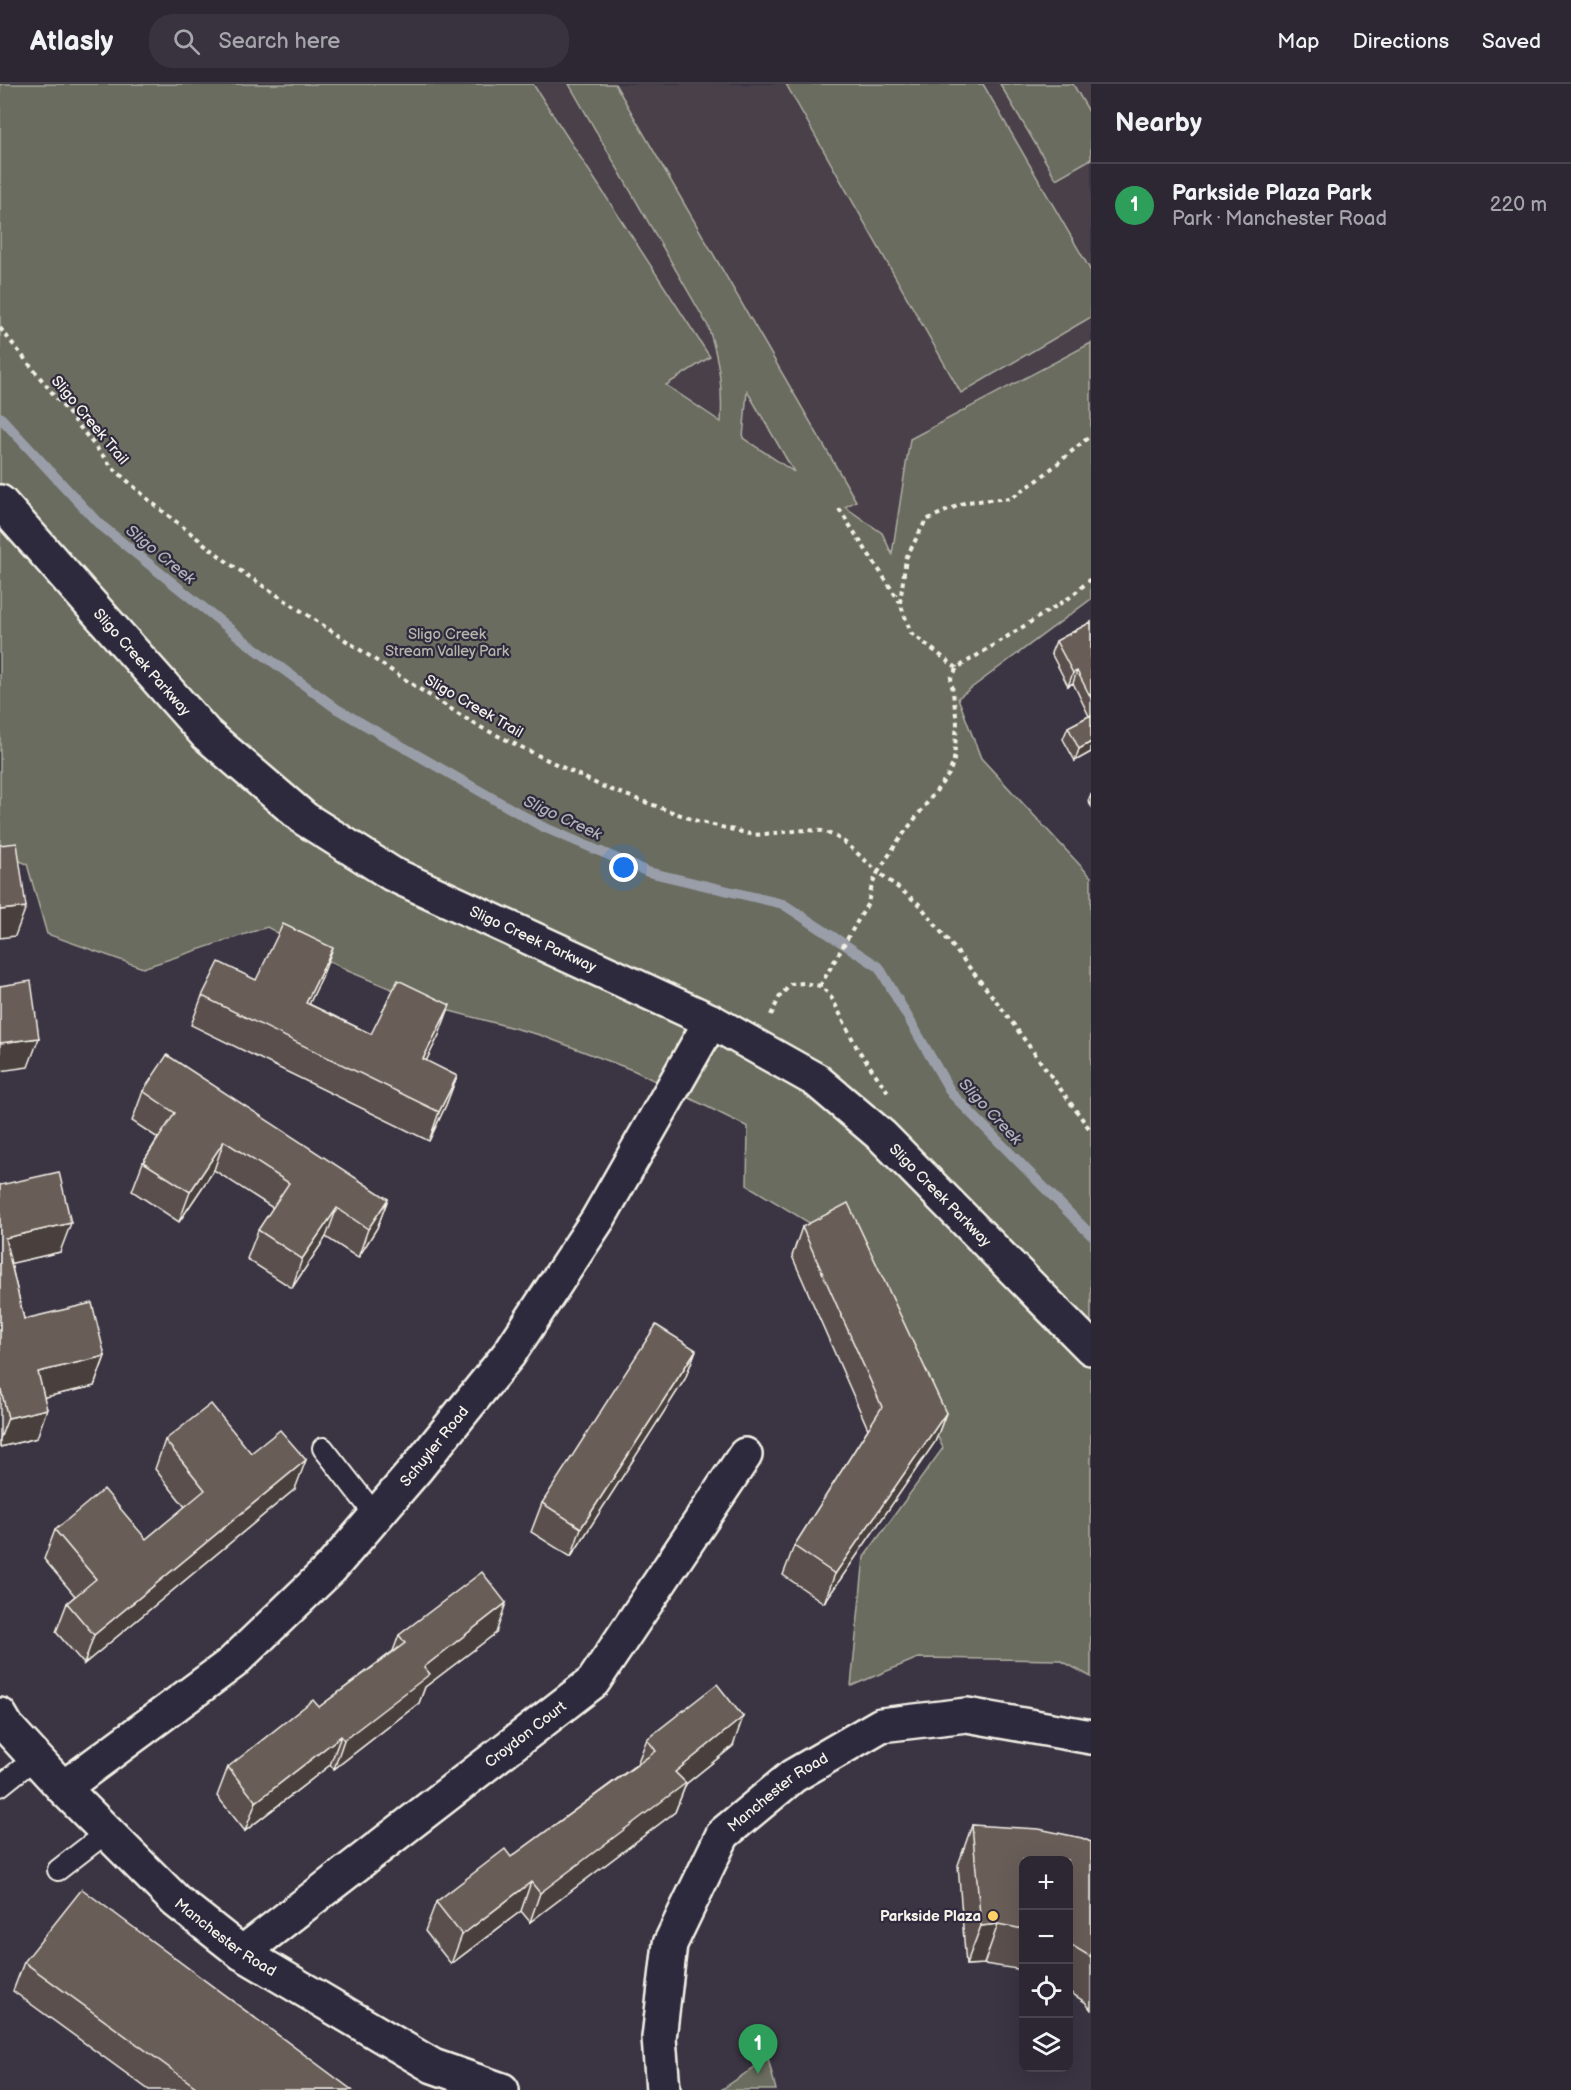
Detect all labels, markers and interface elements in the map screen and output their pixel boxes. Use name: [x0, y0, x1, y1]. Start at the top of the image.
search box: [149, 14, 569, 68]
text: Atlasly: [30, 25, 113, 58]
icon: search: [170, 25, 203, 58]
text: Search here: [218, 28, 340, 55]
text: Map: [1277, 29, 1320, 54]
text: Directions: [1353, 29, 1449, 54]
text: Saved: [1482, 29, 1541, 54]
text: Nearby: [1115, 108, 1202, 139]
text: Parkside Plaza Park: [1172, 180, 1372, 207]
text: 1: [1130, 193, 1139, 217]
text: 220 m: [1490, 193, 1547, 217]
text: Park · Manchester Road: [1172, 207, 1387, 231]
street label: Sligo Creek Trail: [47, 372, 132, 469]
water label: Sligo Creek: [121, 521, 200, 590]
street label: Sligo Creek Parkway: [89, 605, 195, 720]
park label: Sligo Creek Stream Valley Park: [385, 625, 510, 661]
street label: Sligo Creek Trail: [421, 671, 526, 742]
water label: Sligo Creek: [520, 792, 605, 845]
your location: [609, 853, 638, 882]
street label: Sligo Creek Parkway: [466, 902, 600, 977]
water label: Sligo Creek: [954, 1075, 1026, 1150]
street label: Sligo Creek Parkway: [885, 1140, 995, 1251]
street label: Schuyler Road: [396, 1403, 473, 1491]
street label: Croydon Court: [481, 1697, 570, 1772]
street label: Manchester Road: [724, 1749, 832, 1836]
map controls: [1019, 1856, 1073, 2072]
button: +: [1019, 1856, 1073, 1910]
street label: Manchester Road: [170, 1894, 279, 1981]
place label: Parkside Plaza: [880, 1907, 981, 1926]
marker: Parkside Plaza: [986, 1909, 1000, 1923]
button: −: [1019, 1910, 1073, 1964]
button: locate: [1019, 1964, 1073, 2018]
button: layers: [1019, 2018, 1073, 2072]
pin: 1: [738, 2024, 777, 2074]

